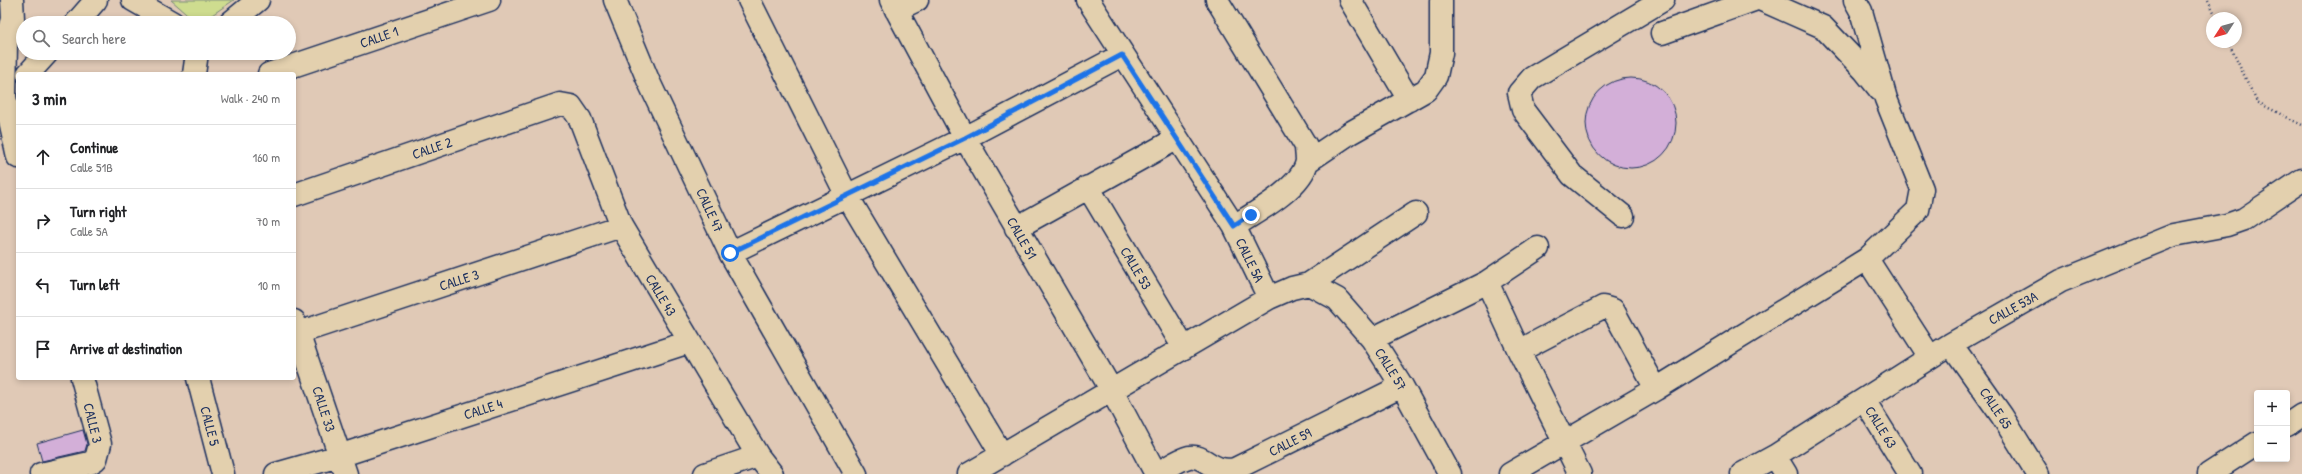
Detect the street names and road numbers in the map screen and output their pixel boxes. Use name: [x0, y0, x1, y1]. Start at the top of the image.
street label: CALLE 1: [357, 21, 401, 52]
street label: CALLE 2: [409, 132, 455, 163]
street label: CALLE 47: [692, 185, 729, 235]
street label: CALLE 51: [1003, 213, 1042, 262]
street label: CALLE 5A: [1232, 234, 1269, 285]
street label: CALLE 53: [1116, 243, 1157, 293]
street label: CALLE 3: [437, 264, 481, 295]
street label: CALLE 43: [641, 270, 681, 319]
street label: CALLE 53A: [1985, 286, 2041, 329]
street label: CALLE 57: [1371, 344, 1412, 394]
street label: CALLE 65: [1976, 383, 2017, 432]
street label: CALLE 33: [308, 384, 341, 434]
street label: CALLE 4: [461, 393, 505, 424]
street label: CALLE 3: [79, 401, 108, 445]
street label: CALLE 63: [1861, 402, 1902, 451]
street label: CALLE 5: [196, 404, 225, 448]
street label: CALLE 59: [1265, 423, 1314, 460]

